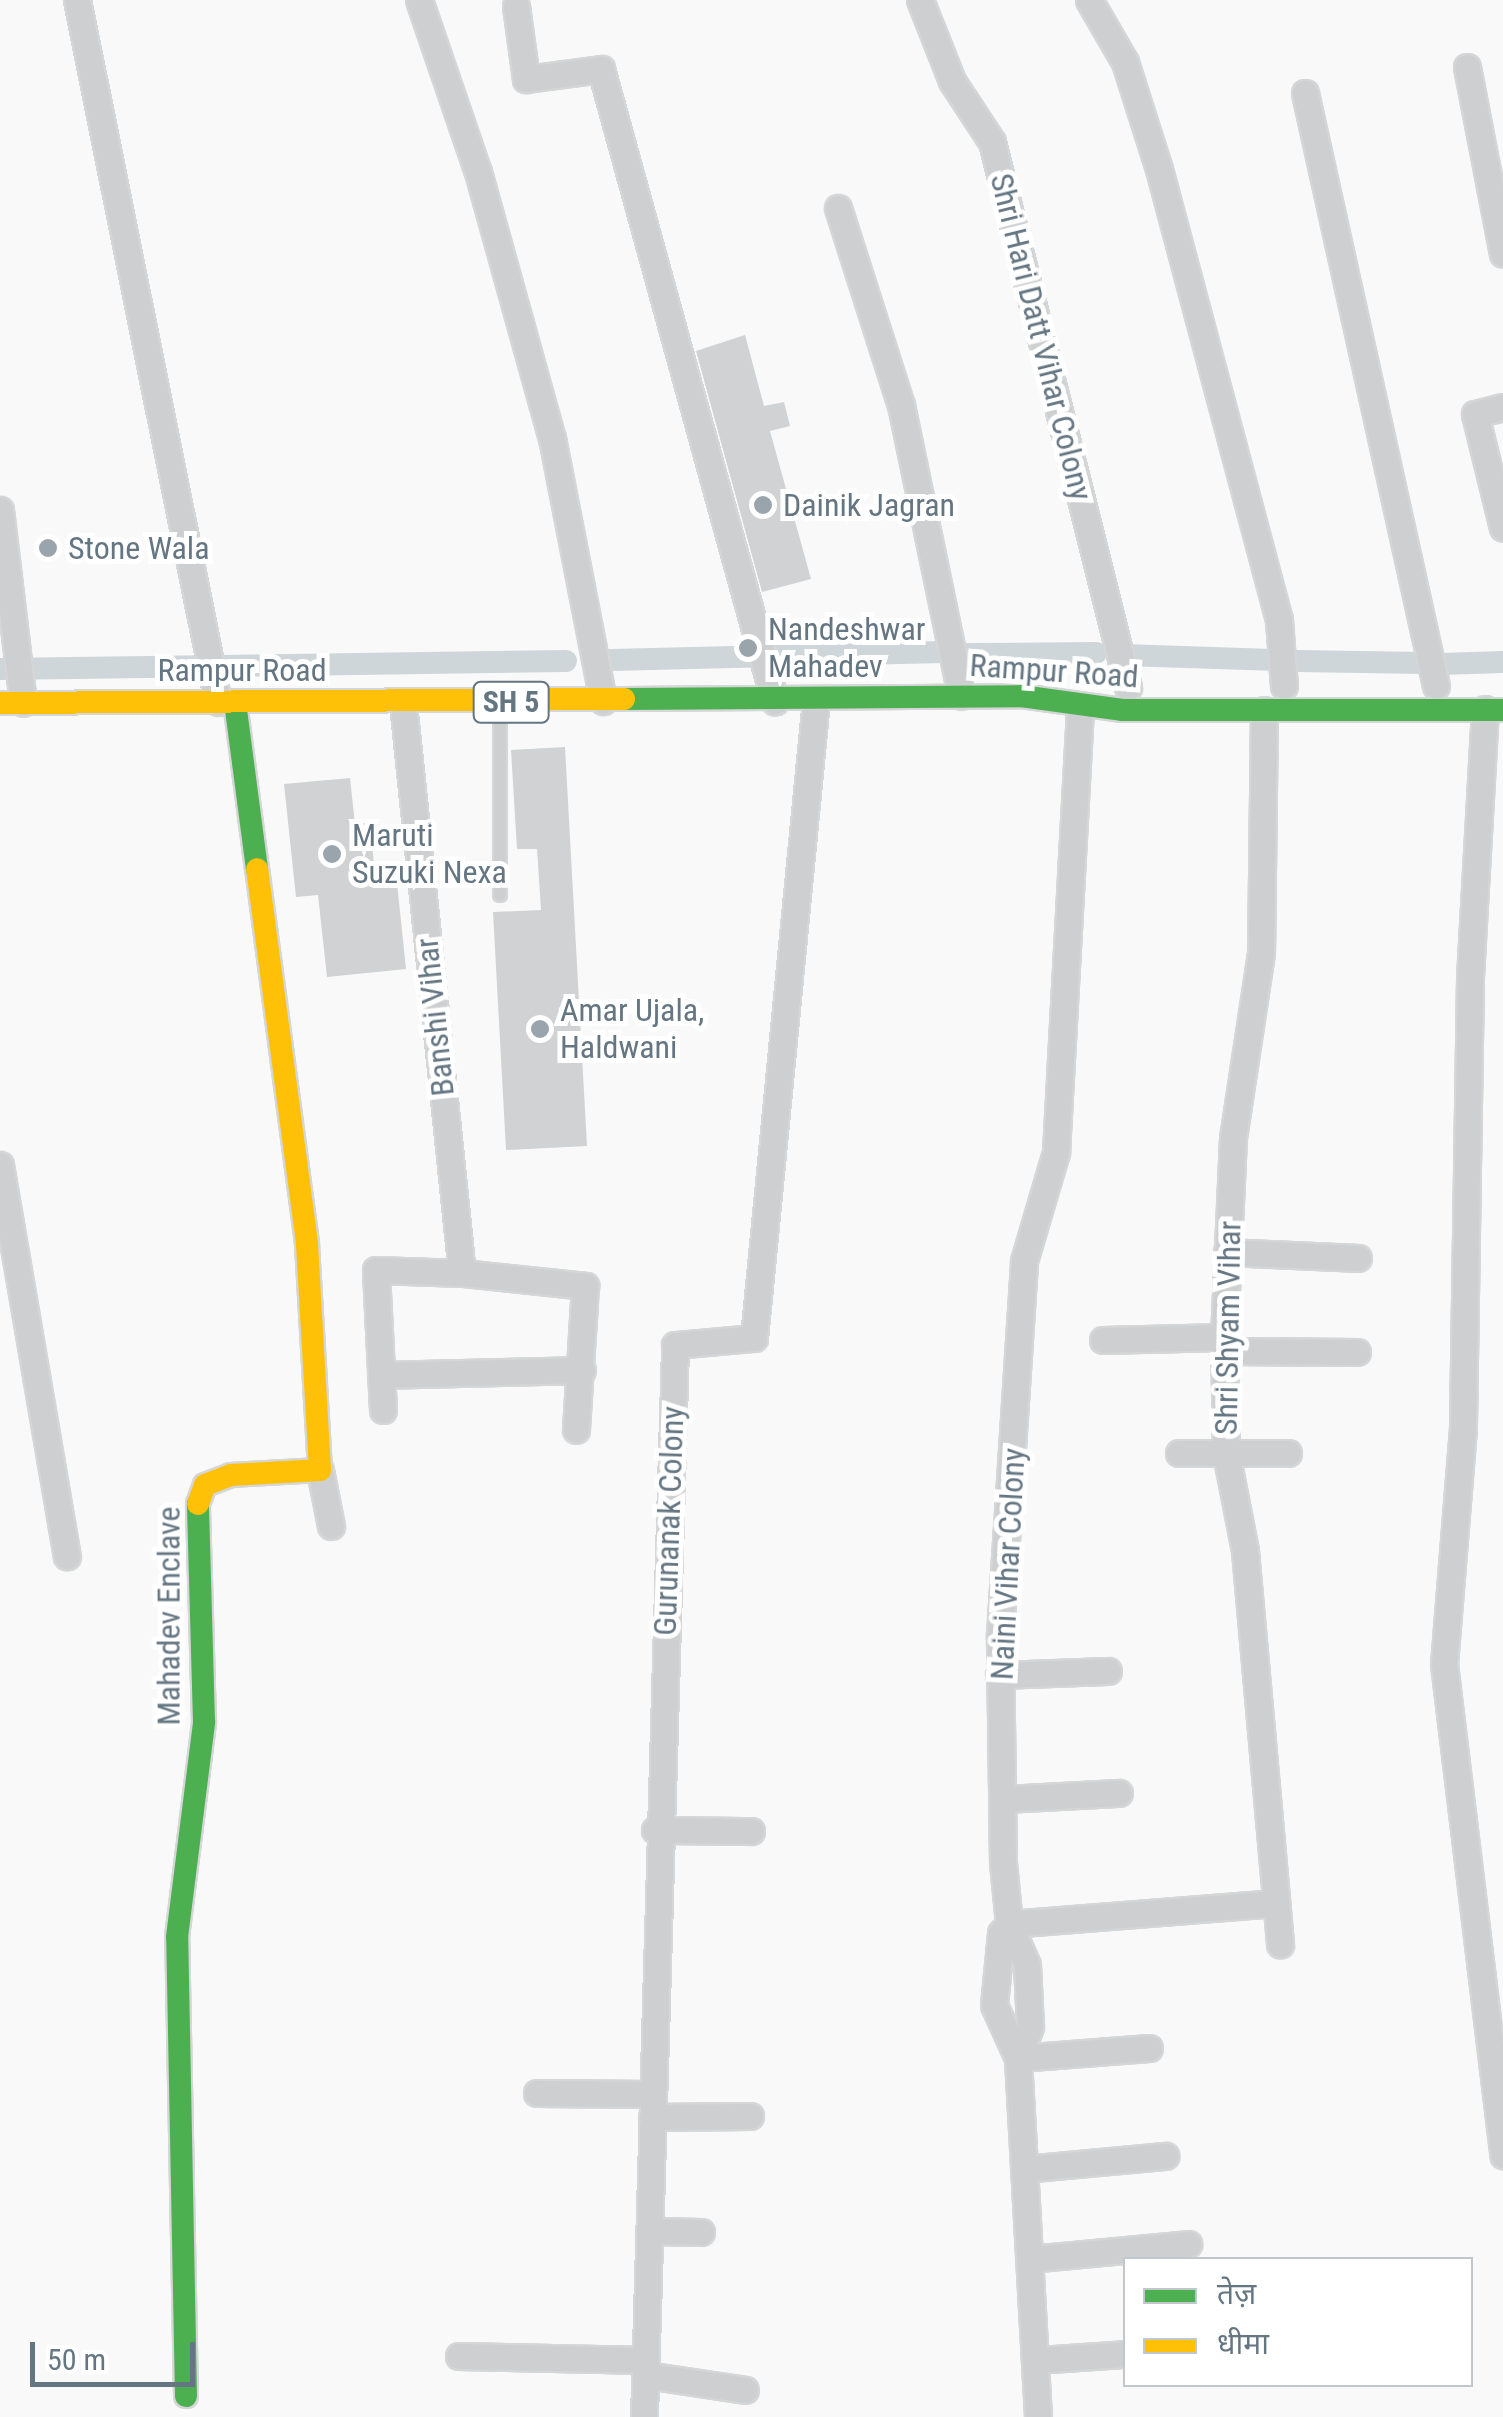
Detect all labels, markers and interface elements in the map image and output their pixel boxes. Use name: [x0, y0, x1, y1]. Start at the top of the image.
street label: Shri Hari Datt Vihar Colony: [982, 170, 1100, 504]
place label: Dainik Jagran: [783, 486, 955, 524]
marker: Dainik Jagran: [752, 494, 774, 516]
place label: Stone Wala: [68, 529, 210, 567]
marker: Stone Wala: [37, 537, 59, 559]
place label: Nandeshwar Mahadev: [768, 611, 925, 686]
marker: Nandeshwar Mahadev: [737, 637, 759, 659]
street label: Rampur Road: [968, 646, 1140, 696]
street label: Rampur Road: [157, 651, 326, 689]
road number: SH 5: [471, 677, 551, 727]
place label: Maruti Suzuki Nexa: [352, 817, 507, 892]
marker: Maruti Suzuki Nexa: [321, 843, 343, 865]
street label: Banshi Vihar: [408, 936, 462, 1098]
place label: Amar Ujala, Haldwani: [560, 992, 704, 1067]
marker: Amar Ujala, Haldwani: [529, 1018, 551, 1040]
street label: Shri Shyam Vihar: [1207, 1221, 1249, 1435]
street label: Gurunanak Colony: [646, 1406, 692, 1636]
street label: Naini Vihar Colony: [983, 1447, 1033, 1681]
street label: Mahadev Enclave: [150, 1506, 188, 1726]
legend: [1123, 2257, 1473, 2387]
text: तेज़: [1217, 2276, 1256, 2311]
scale bar: [35, 2322, 200, 2384]
text: धीमा: [1217, 2326, 1269, 2361]
text: 50 m: [47, 2342, 106, 2377]

